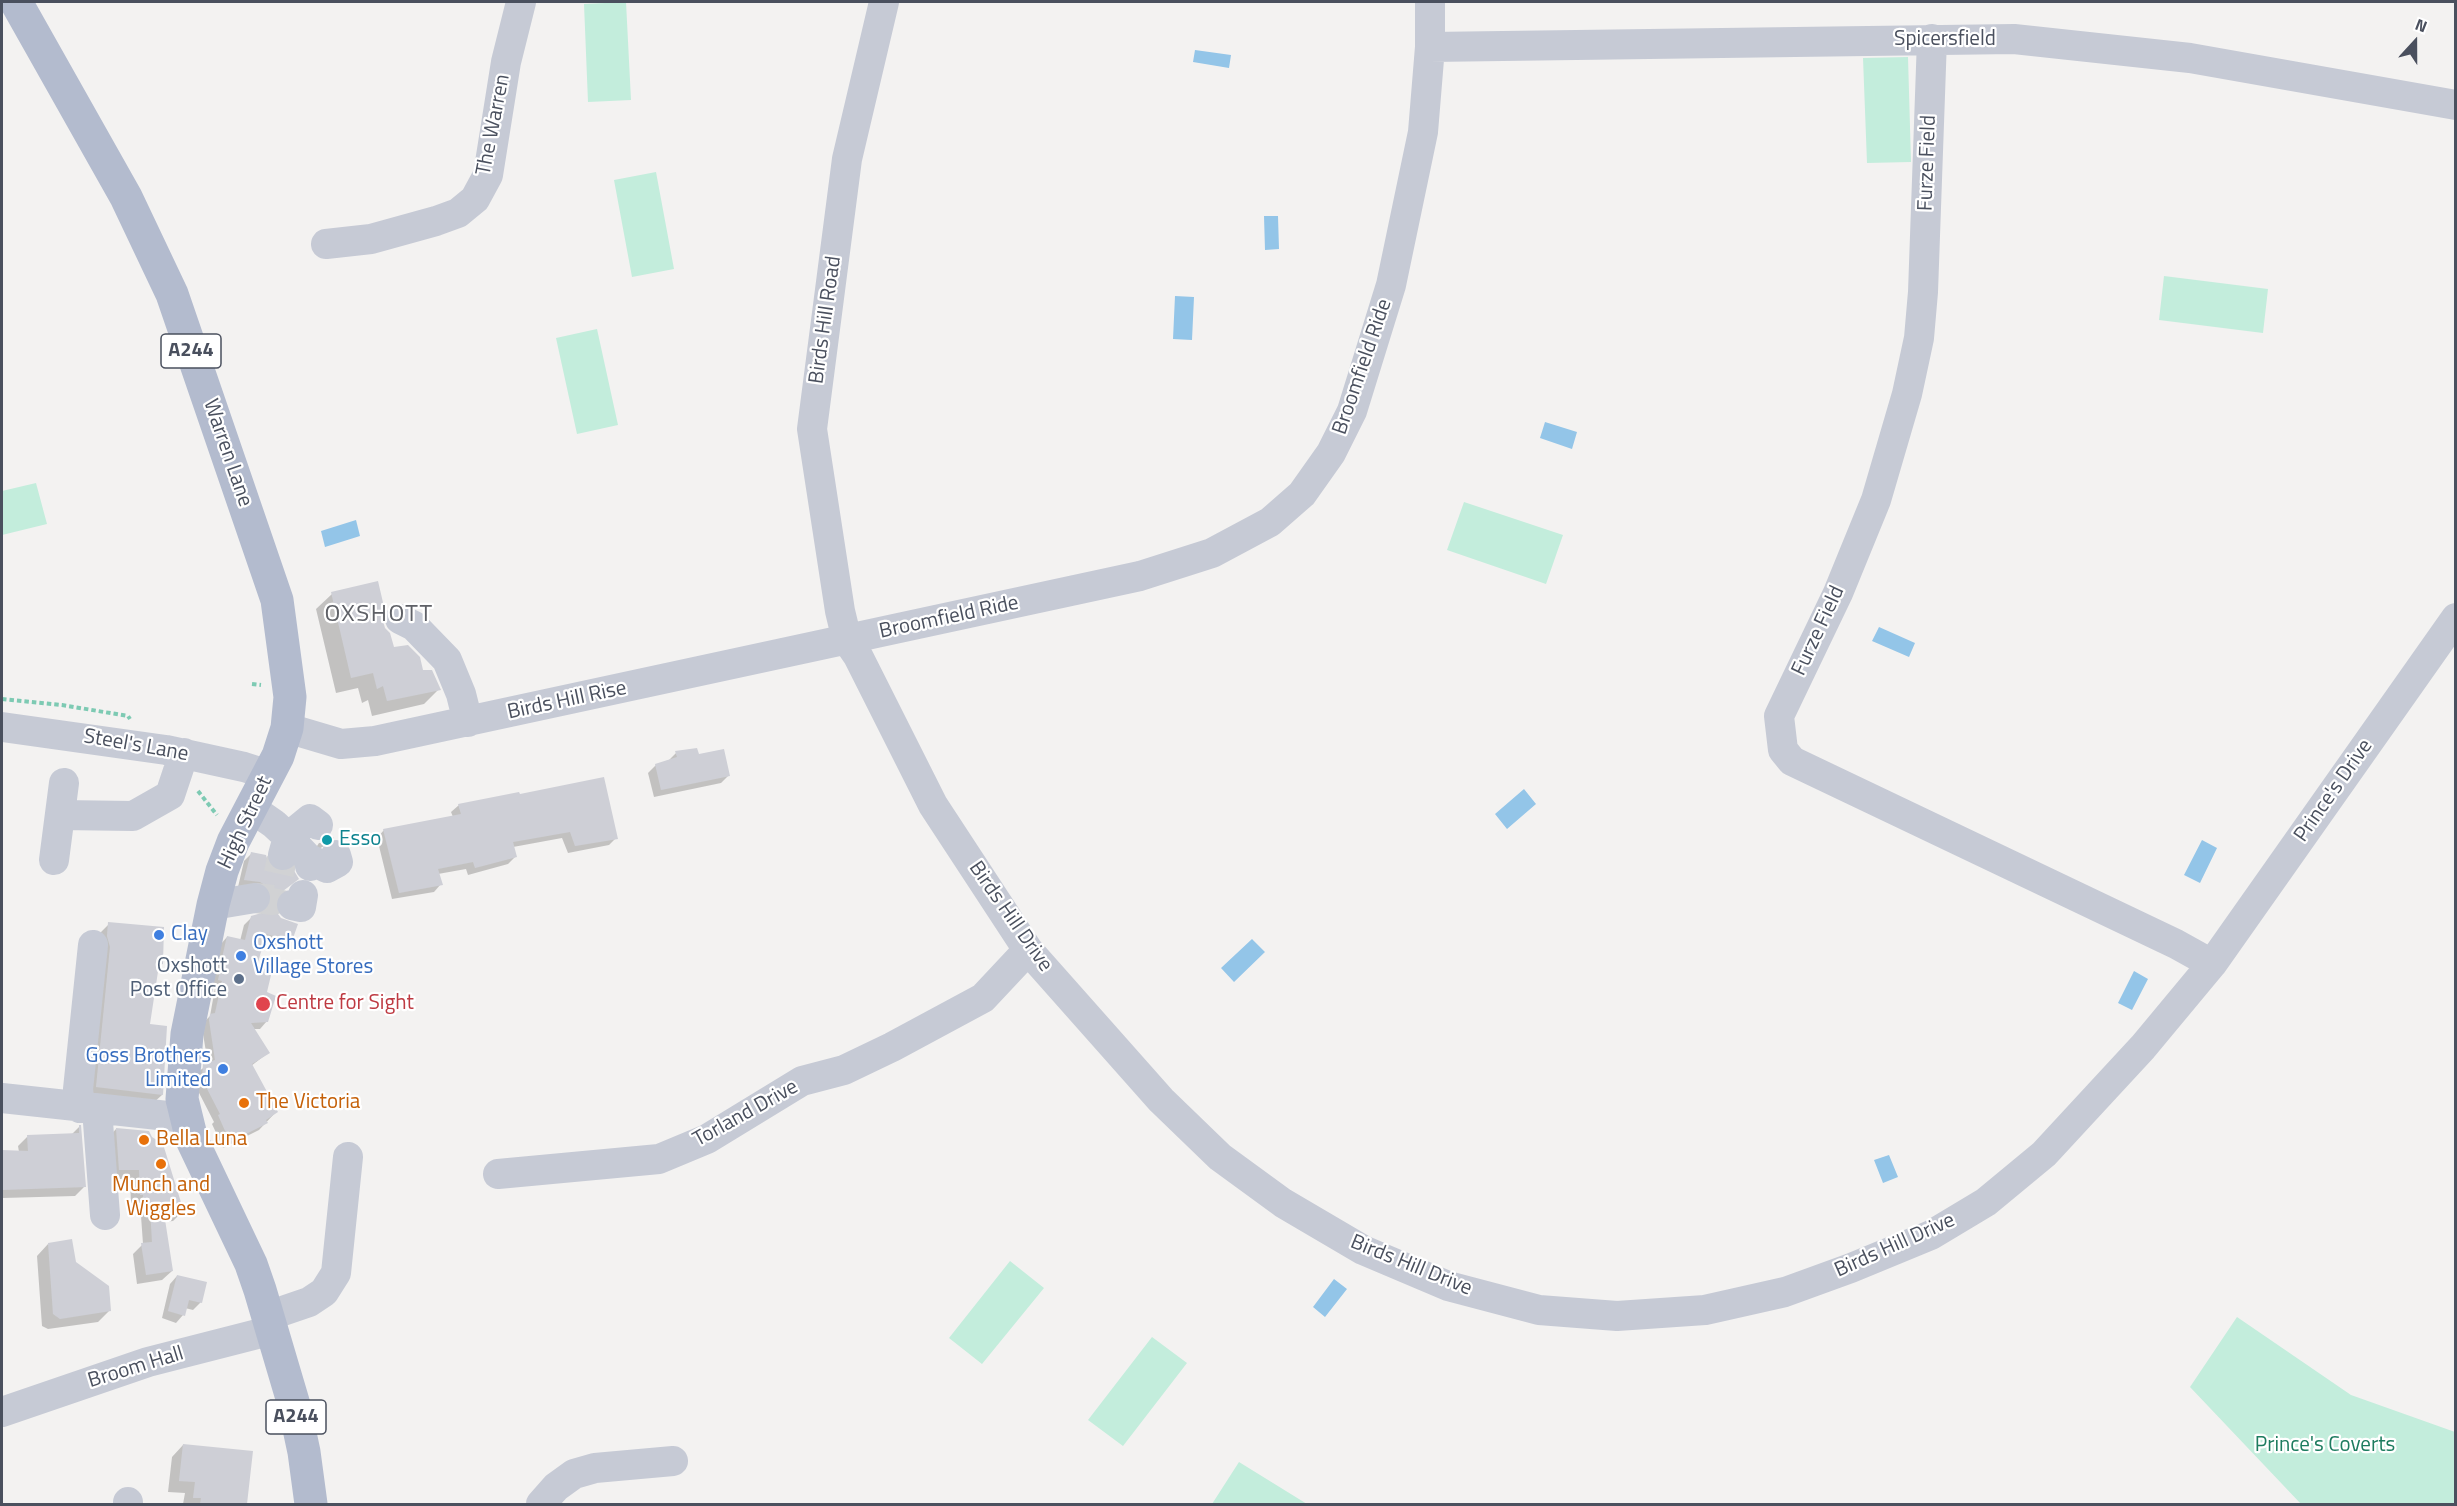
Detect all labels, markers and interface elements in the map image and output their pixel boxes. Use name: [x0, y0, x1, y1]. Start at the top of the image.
north arrow: [2385, 12, 2445, 72]
text: N: [2412, 12, 2431, 38]
street label: Spicersfield: [1894, 27, 1996, 53]
street label: The Warren: [472, 72, 516, 178]
street label: Furze Field: [1914, 115, 1942, 211]
street label: Birds Hill Road: [805, 255, 847, 385]
street label: Broomfield Ride: [1328, 296, 1398, 438]
road number: A244: [161, 334, 221, 368]
street label: Warren Lane: [197, 396, 257, 510]
street label: Furze Field: [1787, 582, 1851, 680]
street label: Broomfield Ride: [877, 591, 1021, 645]
district label: OXSHOTT: [324, 601, 434, 629]
street label: Birds Hill Rise: [505, 676, 629, 726]
street label: Steel's Lane: [82, 724, 190, 768]
street label: Prince's Drive: [2289, 735, 2379, 847]
street label: High Street: [214, 773, 278, 873]
place label: Esso: [339, 827, 381, 853]
marker: Esso: [320, 833, 334, 847]
street label: Birds Hill Drive: [963, 857, 1057, 977]
place label: Clay: [171, 922, 208, 948]
marker: Clay: [152, 928, 166, 942]
place label: Oxshott Village Stores: [253, 931, 373, 981]
marker: Oxshott Village Stores: [234, 949, 248, 963]
place label: Oxshott Post Office: [130, 954, 227, 1004]
marker: Oxshott Post Office: [232, 972, 246, 986]
place label: Centre for Sight: [276, 991, 414, 1017]
marker: Centre for Sight: [254, 995, 272, 1013]
place label: Goss Brothers Limited: [86, 1044, 211, 1094]
marker: Goss Brothers Limited: [216, 1062, 230, 1076]
street label: Torland Drive: [689, 1075, 803, 1153]
place label: The Victoria: [256, 1090, 360, 1116]
marker: The Victoria: [237, 1096, 251, 1110]
place label: Bella Luna: [156, 1127, 247, 1153]
marker: Bella Luna: [137, 1133, 151, 1147]
marker: Munch and Wiggles: [154, 1157, 168, 1171]
place label: Munch and Wiggles: [112, 1173, 210, 1223]
street label: Birds Hill Drive: [1831, 1208, 1959, 1284]
street label: Birds Hill Drive: [1346, 1230, 1476, 1302]
street label: Broom Hall: [85, 1342, 187, 1394]
road number: A244: [266, 1400, 326, 1434]
park label: Prince's Coverts: [2255, 1433, 2395, 1459]

